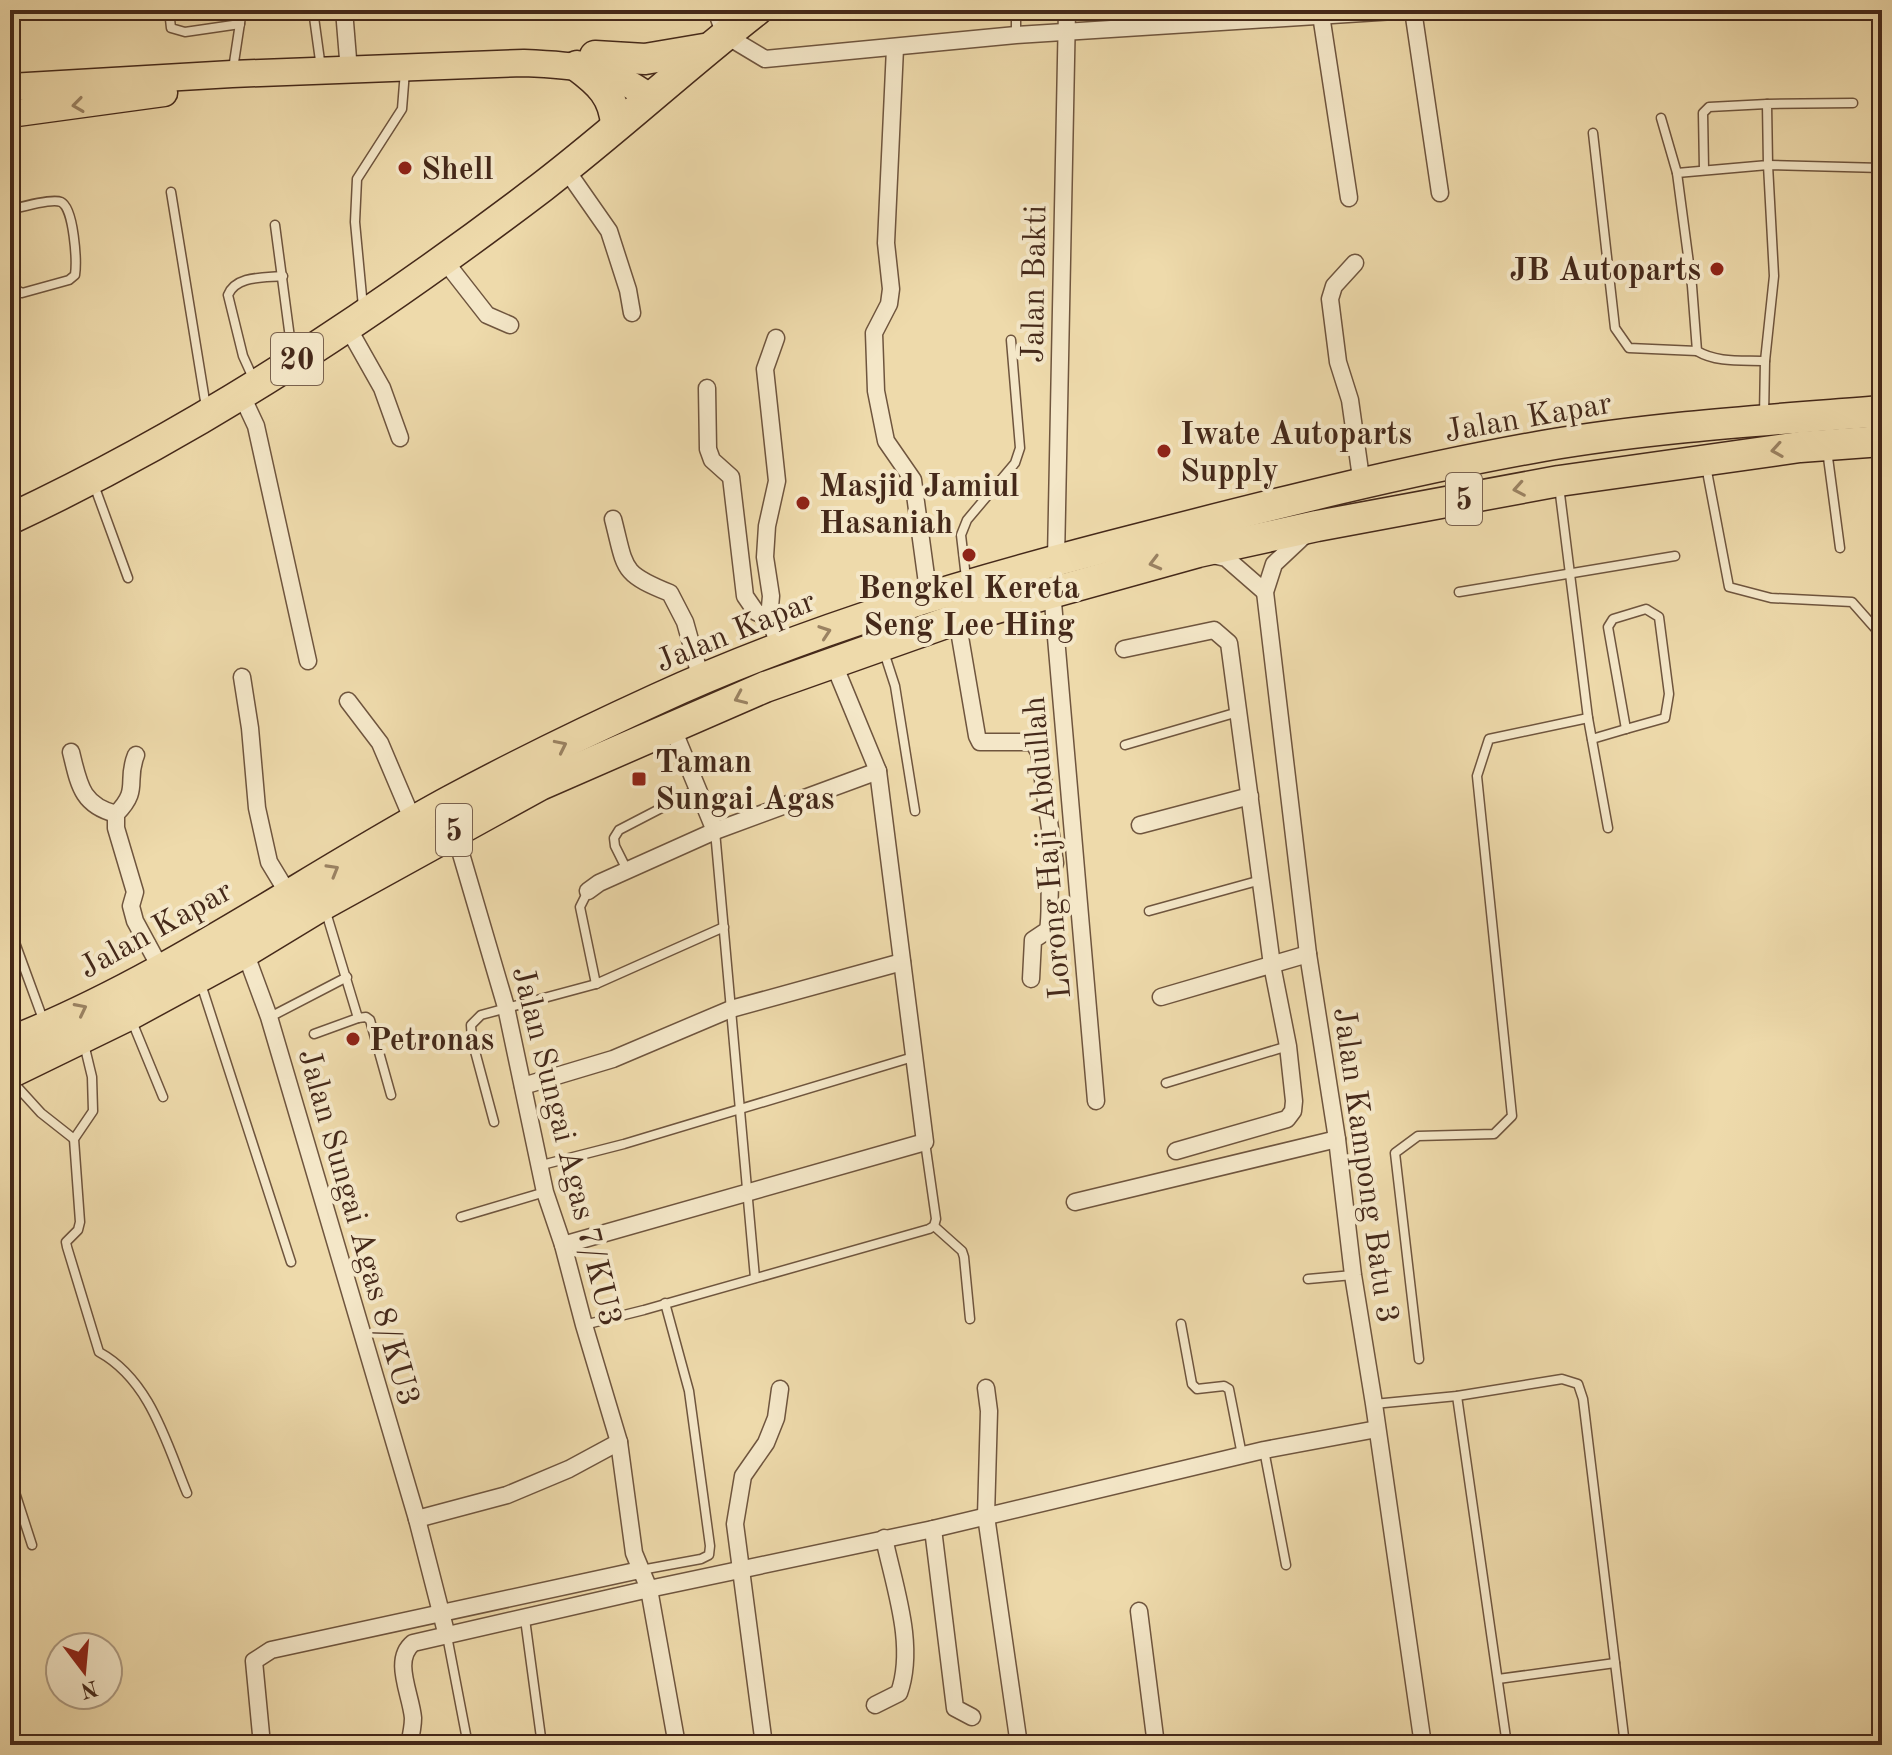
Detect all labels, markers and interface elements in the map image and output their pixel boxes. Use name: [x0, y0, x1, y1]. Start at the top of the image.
one-way arrow: [71, 96, 85, 113]
place label: Shell: [421, 155, 494, 187]
marker: Shell: [396, 159, 414, 177]
street label: Jalan Bakti: [1019, 205, 1053, 363]
place label: JB Autoparts: [1510, 256, 1701, 288]
marker: JB Autoparts: [1708, 260, 1726, 278]
road number: 20: [271, 333, 323, 385]
street label: Jalan Kapar: [1442, 388, 1615, 449]
place label: Iwate Autoparts Supply: [1180, 420, 1412, 489]
one-way arrow: [1770, 441, 1783, 458]
marker: Iwate Autoparts Supply: [1155, 442, 1173, 460]
place label: Masjid Jamiul Hasaniah: [819, 472, 1020, 541]
road number: 5: [1446, 473, 1482, 525]
one-way arrow: [1513, 479, 1526, 496]
marker: Masjid Jamiul Hasaniah: [794, 494, 812, 512]
marker: Bengkel Kereta Seng Lee Hing: [960, 546, 978, 564]
one-way arrow: [1149, 554, 1163, 571]
place label: Bengkel Kereta Seng Lee Hing: [858, 574, 1080, 643]
street label: Jalan Kapar: [652, 586, 821, 679]
one-way arrow: [817, 625, 831, 641]
one-way arrow: [734, 689, 749, 705]
street label: Lorong Haji Abdullah: [1020, 695, 1078, 1000]
one-way arrow: [553, 740, 567, 756]
place label: Taman Sungai Agas: [655, 748, 835, 817]
marker: Taman Sungai Agas: [630, 770, 648, 788]
road number: 5: [436, 804, 472, 856]
one-way arrow: [324, 864, 339, 880]
street label: Jalan Kapar: [75, 876, 238, 986]
street label: Jalan Sungai Agas 7/KU3: [505, 963, 625, 1330]
one-way arrow: [72, 1004, 87, 1019]
street label: Jalan Kampong Batu 3: [1326, 1005, 1402, 1326]
place label: Petronas: [369, 1026, 494, 1058]
marker: Petronas: [344, 1030, 362, 1048]
street label: Jalan Sungai Agas 8/KU3: [291, 1046, 423, 1410]
north arrow: [44, 1631, 124, 1711]
text: N: [78, 1675, 100, 1701]

